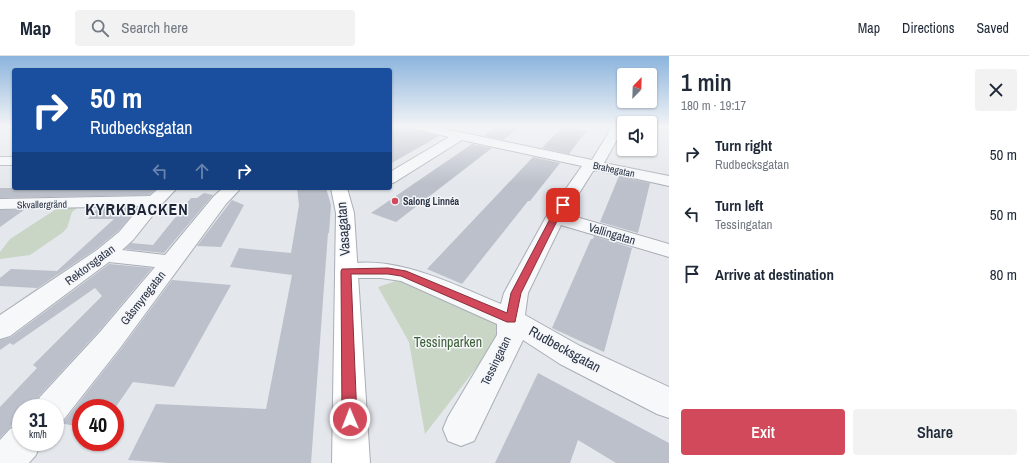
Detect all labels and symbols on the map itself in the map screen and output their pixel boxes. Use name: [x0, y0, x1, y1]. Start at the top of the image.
north arrow: [617, 68, 657, 108]
street label: Brahegatan: [592, 159, 636, 180]
pin: [546, 188, 580, 222]
place label: Salong Linnéa: [403, 195, 459, 208]
marker: Salong Linnéa: [390, 196, 400, 206]
street label: Skvallergränd: [17, 198, 67, 211]
district label: KYRKBACKEN: [85, 198, 189, 220]
street label: Vasagatan: [332, 201, 354, 257]
street label: Vallingatan: [586, 219, 638, 249]
street label: Rektorsgatan: [62, 241, 118, 289]
street label: Gåsmyregatan: [117, 268, 169, 328]
street label: Rudbecksgatan: [526, 322, 604, 376]
park label: Tessinparken: [414, 333, 482, 351]
street label: Tessingatan: [477, 334, 515, 388]
position arrow: [329, 398, 371, 440]
speed limit sign: 40: [72, 399, 124, 451]

